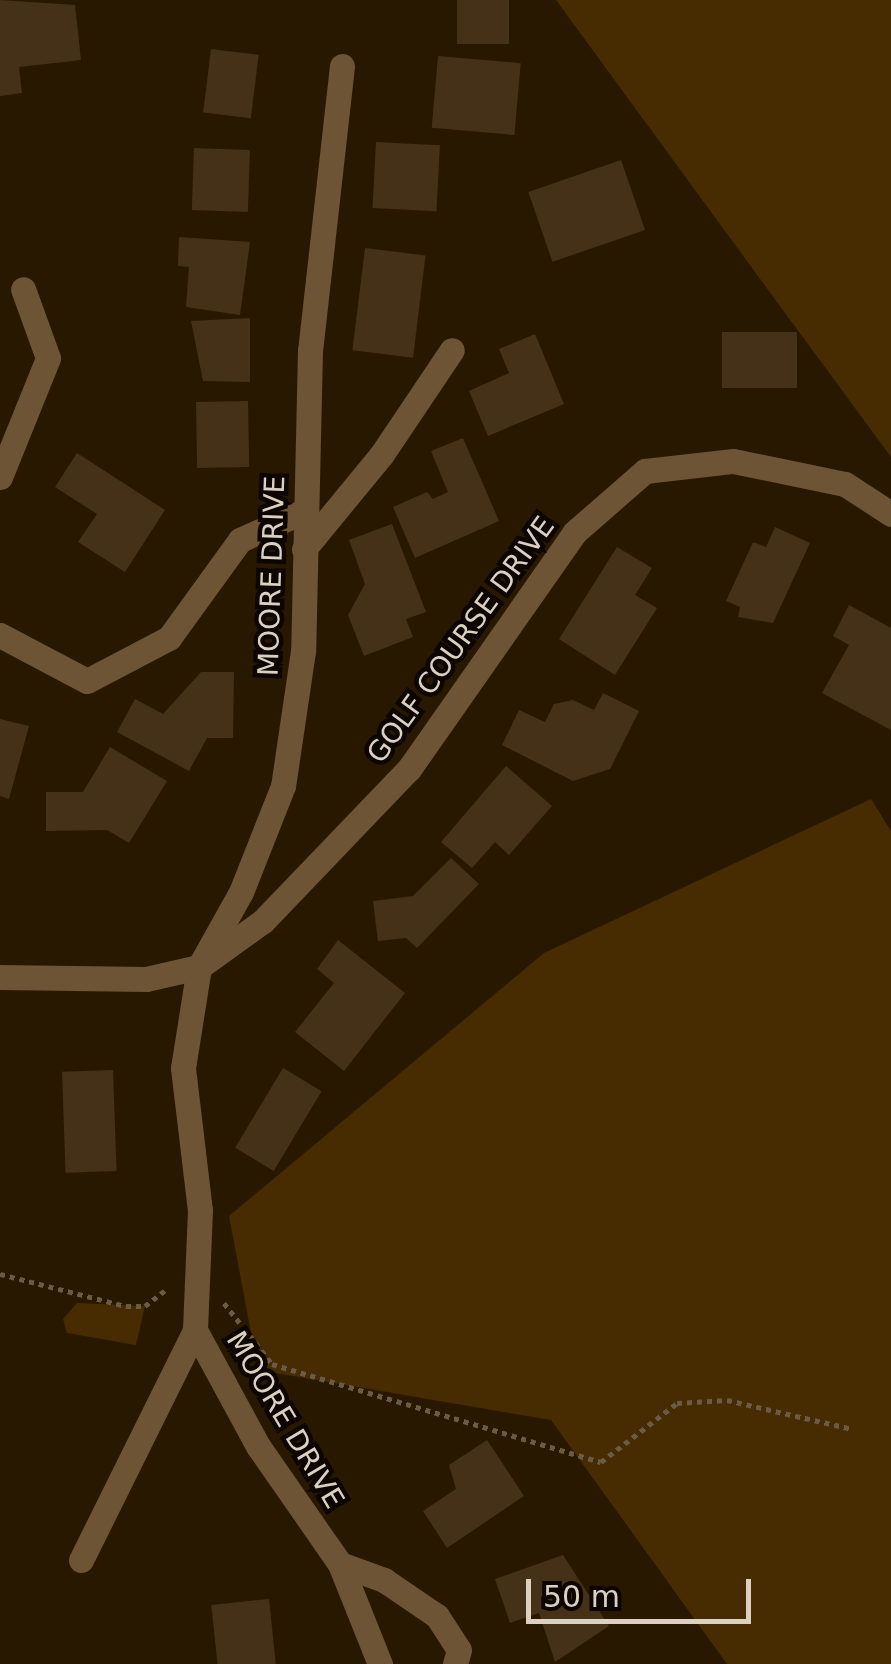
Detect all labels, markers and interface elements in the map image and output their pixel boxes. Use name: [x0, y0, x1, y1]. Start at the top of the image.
street label: MOORE DRIVE: [252, 475, 292, 677]
street label: GOLF COURSE DRIVE: [360, 510, 562, 770]
street label: MOORE DRIVE: [219, 1325, 351, 1515]
scale bar: [531, 1559, 756, 1621]
text: 50 m: [543, 1579, 620, 1614]

